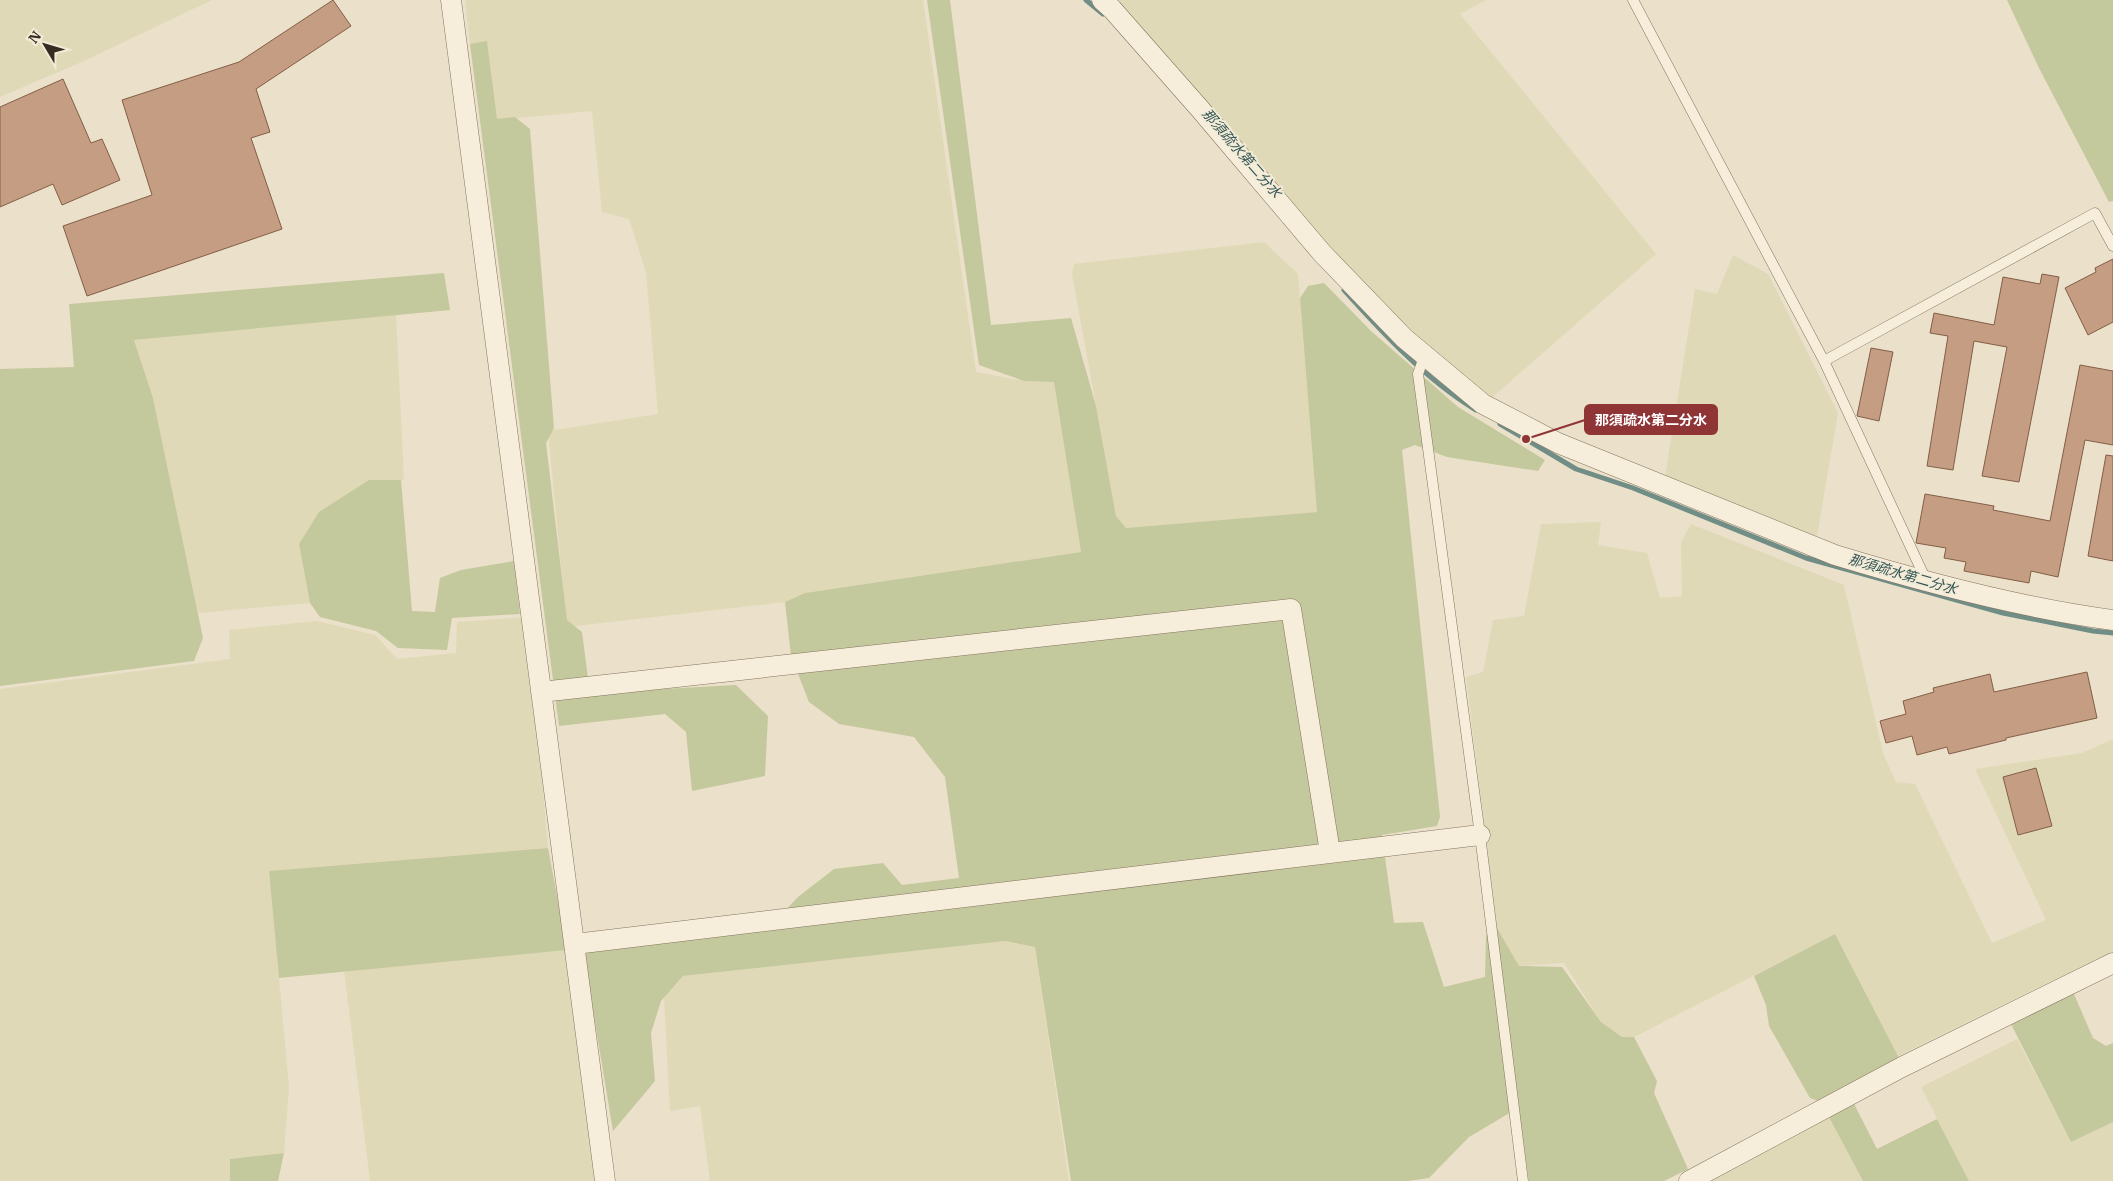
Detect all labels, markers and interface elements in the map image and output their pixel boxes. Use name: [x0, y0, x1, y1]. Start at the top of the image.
north arrow: [20, 20, 70, 70]
text: N: [24, 27, 45, 47]
water label: 那須疏水第二分水: [1198, 105, 1287, 203]
callout: 那須疏水第二分水: [1585, 405, 1717, 434]
text: 那須疏水第二分水: [1595, 411, 1707, 429]
water label: 那須疏水第二分水: [1847, 550, 1961, 599]

